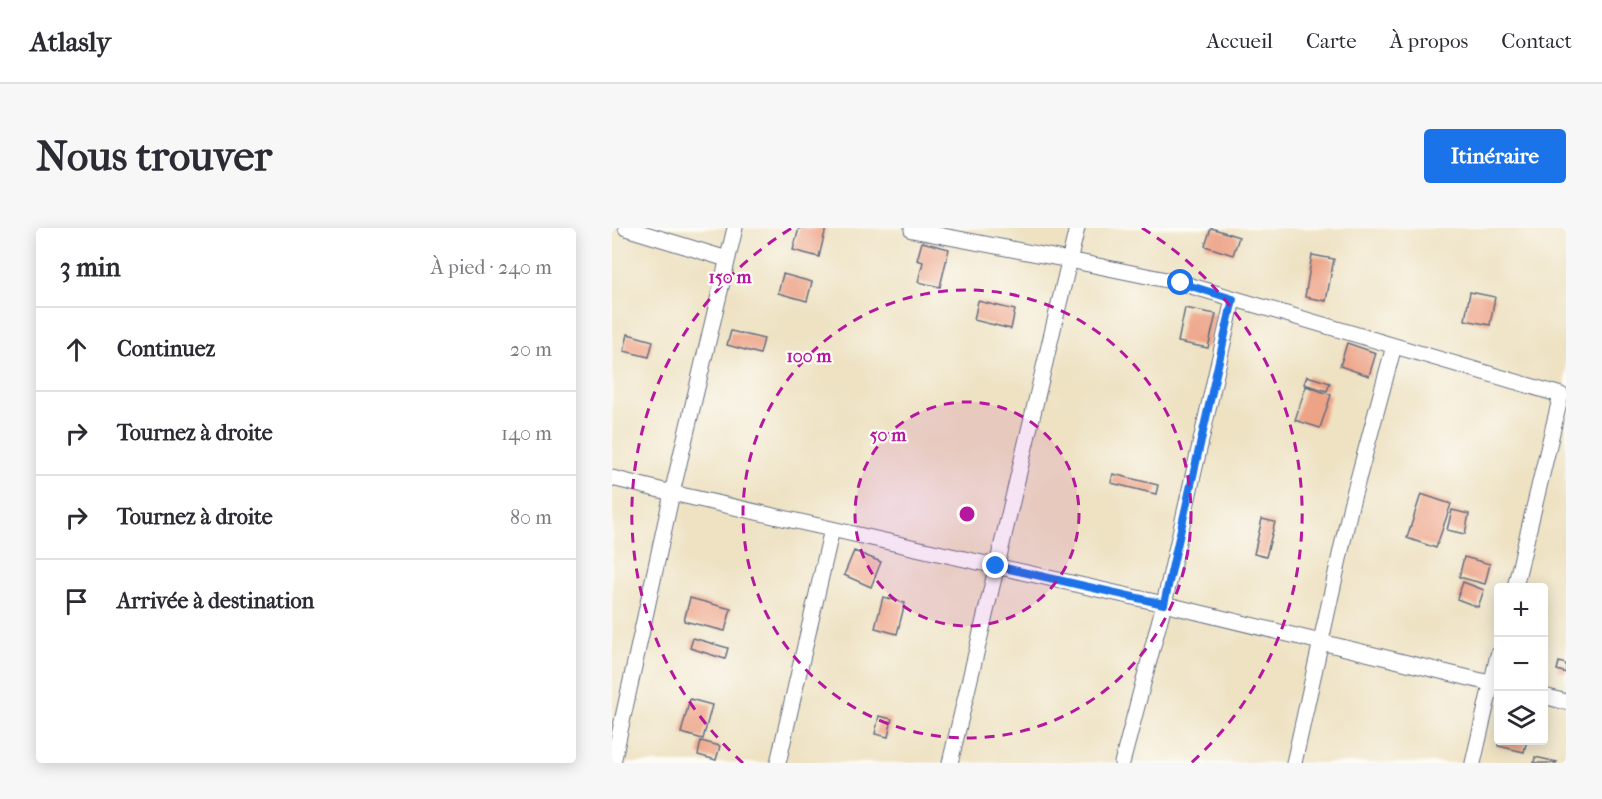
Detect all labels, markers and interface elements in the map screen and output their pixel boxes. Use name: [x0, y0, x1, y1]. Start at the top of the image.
text: Atlasly: [30, 25, 111, 58]
text: Accueil: [1207, 29, 1273, 53]
text: Carte: [1306, 29, 1357, 53]
text: À propos: [1390, 29, 1468, 53]
text: Contact: [1501, 29, 1572, 53]
button: Itinéraire: [1424, 129, 1566, 183]
text: Nous trouver: [36, 132, 272, 181]
text: 3 min: [60, 252, 121, 283]
text: À pied · 240 m: [431, 256, 552, 279]
text: 150 m: [709, 267, 752, 288]
route start: [1167, 269, 1193, 295]
icon: ahead: [60, 333, 93, 366]
text: Continuez: [117, 336, 215, 362]
text: 20 m: [510, 338, 552, 361]
text: 100 m: [786, 346, 833, 367]
icon: right: [60, 417, 93, 450]
text: Tournez à droite: [117, 420, 273, 446]
text: 140 m: [501, 422, 552, 445]
text: 50 m: [870, 425, 907, 446]
icon: right: [60, 501, 93, 534]
text: Tournez à droite: [117, 504, 273, 530]
centre of rings: [957, 504, 977, 524]
text: 80 m: [510, 506, 552, 529]
route end: [982, 552, 1008, 578]
map controls: [1494, 583, 1548, 745]
button: +: [1494, 583, 1548, 637]
icon: arrive: [60, 585, 93, 618]
text: Arrivée à destination: [117, 588, 314, 614]
button: −: [1494, 637, 1548, 691]
button: layers: [1494, 691, 1548, 745]

